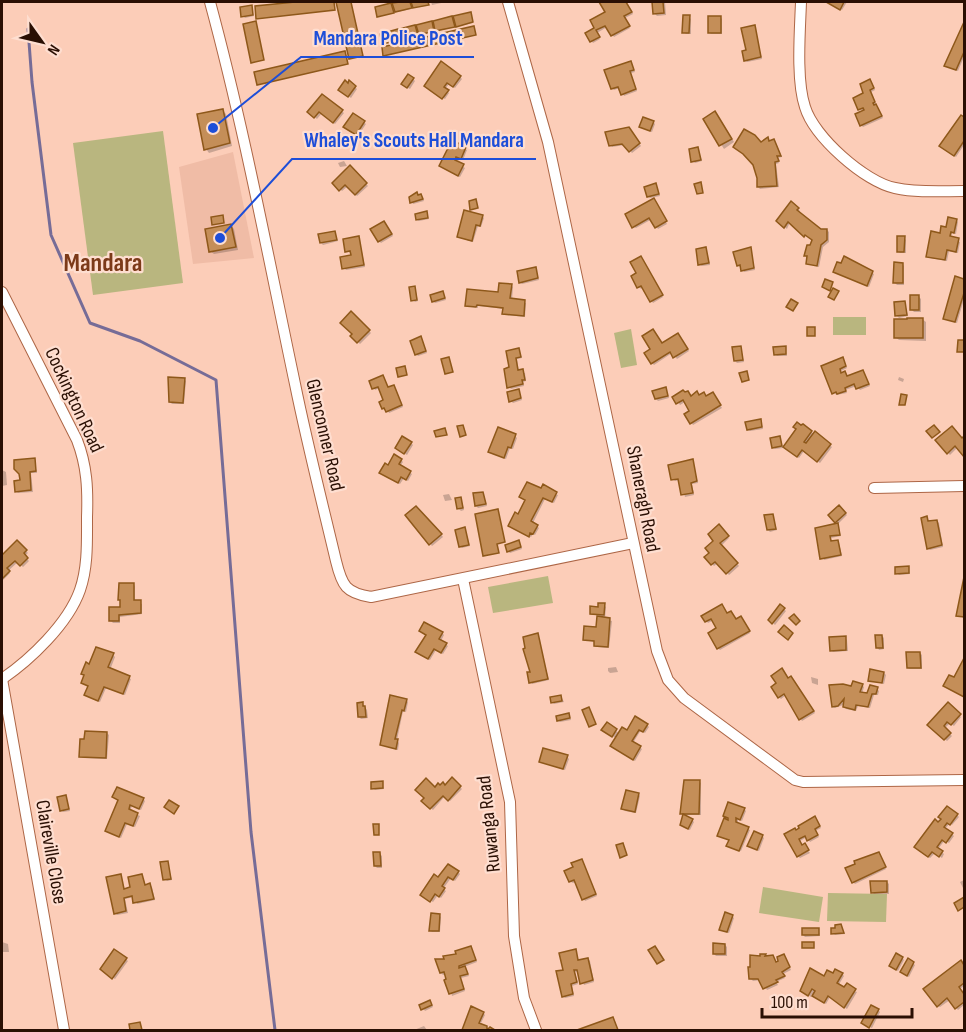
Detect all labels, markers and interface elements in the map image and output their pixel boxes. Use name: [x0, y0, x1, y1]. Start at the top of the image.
north arrow: [12, 12, 72, 72]
callout: Mandara Police Post: [301, 18, 474, 57]
text: Mandara Police Post: [313, 26, 463, 51]
text: N: [43, 41, 63, 58]
callout: Whaley's Scouts Hall Mandara: [292, 120, 536, 159]
text: Whaley's Scouts Hall Mandara: [304, 128, 524, 153]
district label: Mandara: [64, 248, 142, 279]
street label: Cockington Road: [39, 344, 109, 456]
street label: Glenconner Road: [300, 377, 350, 493]
street label: Shaneragh Road: [621, 444, 665, 554]
street label: Ruwanga Road: [472, 775, 506, 873]
street label: Claireville Close: [30, 798, 72, 906]
scale bar: [762, 981, 912, 1019]
text: 100 m: [771, 992, 808, 1013]

